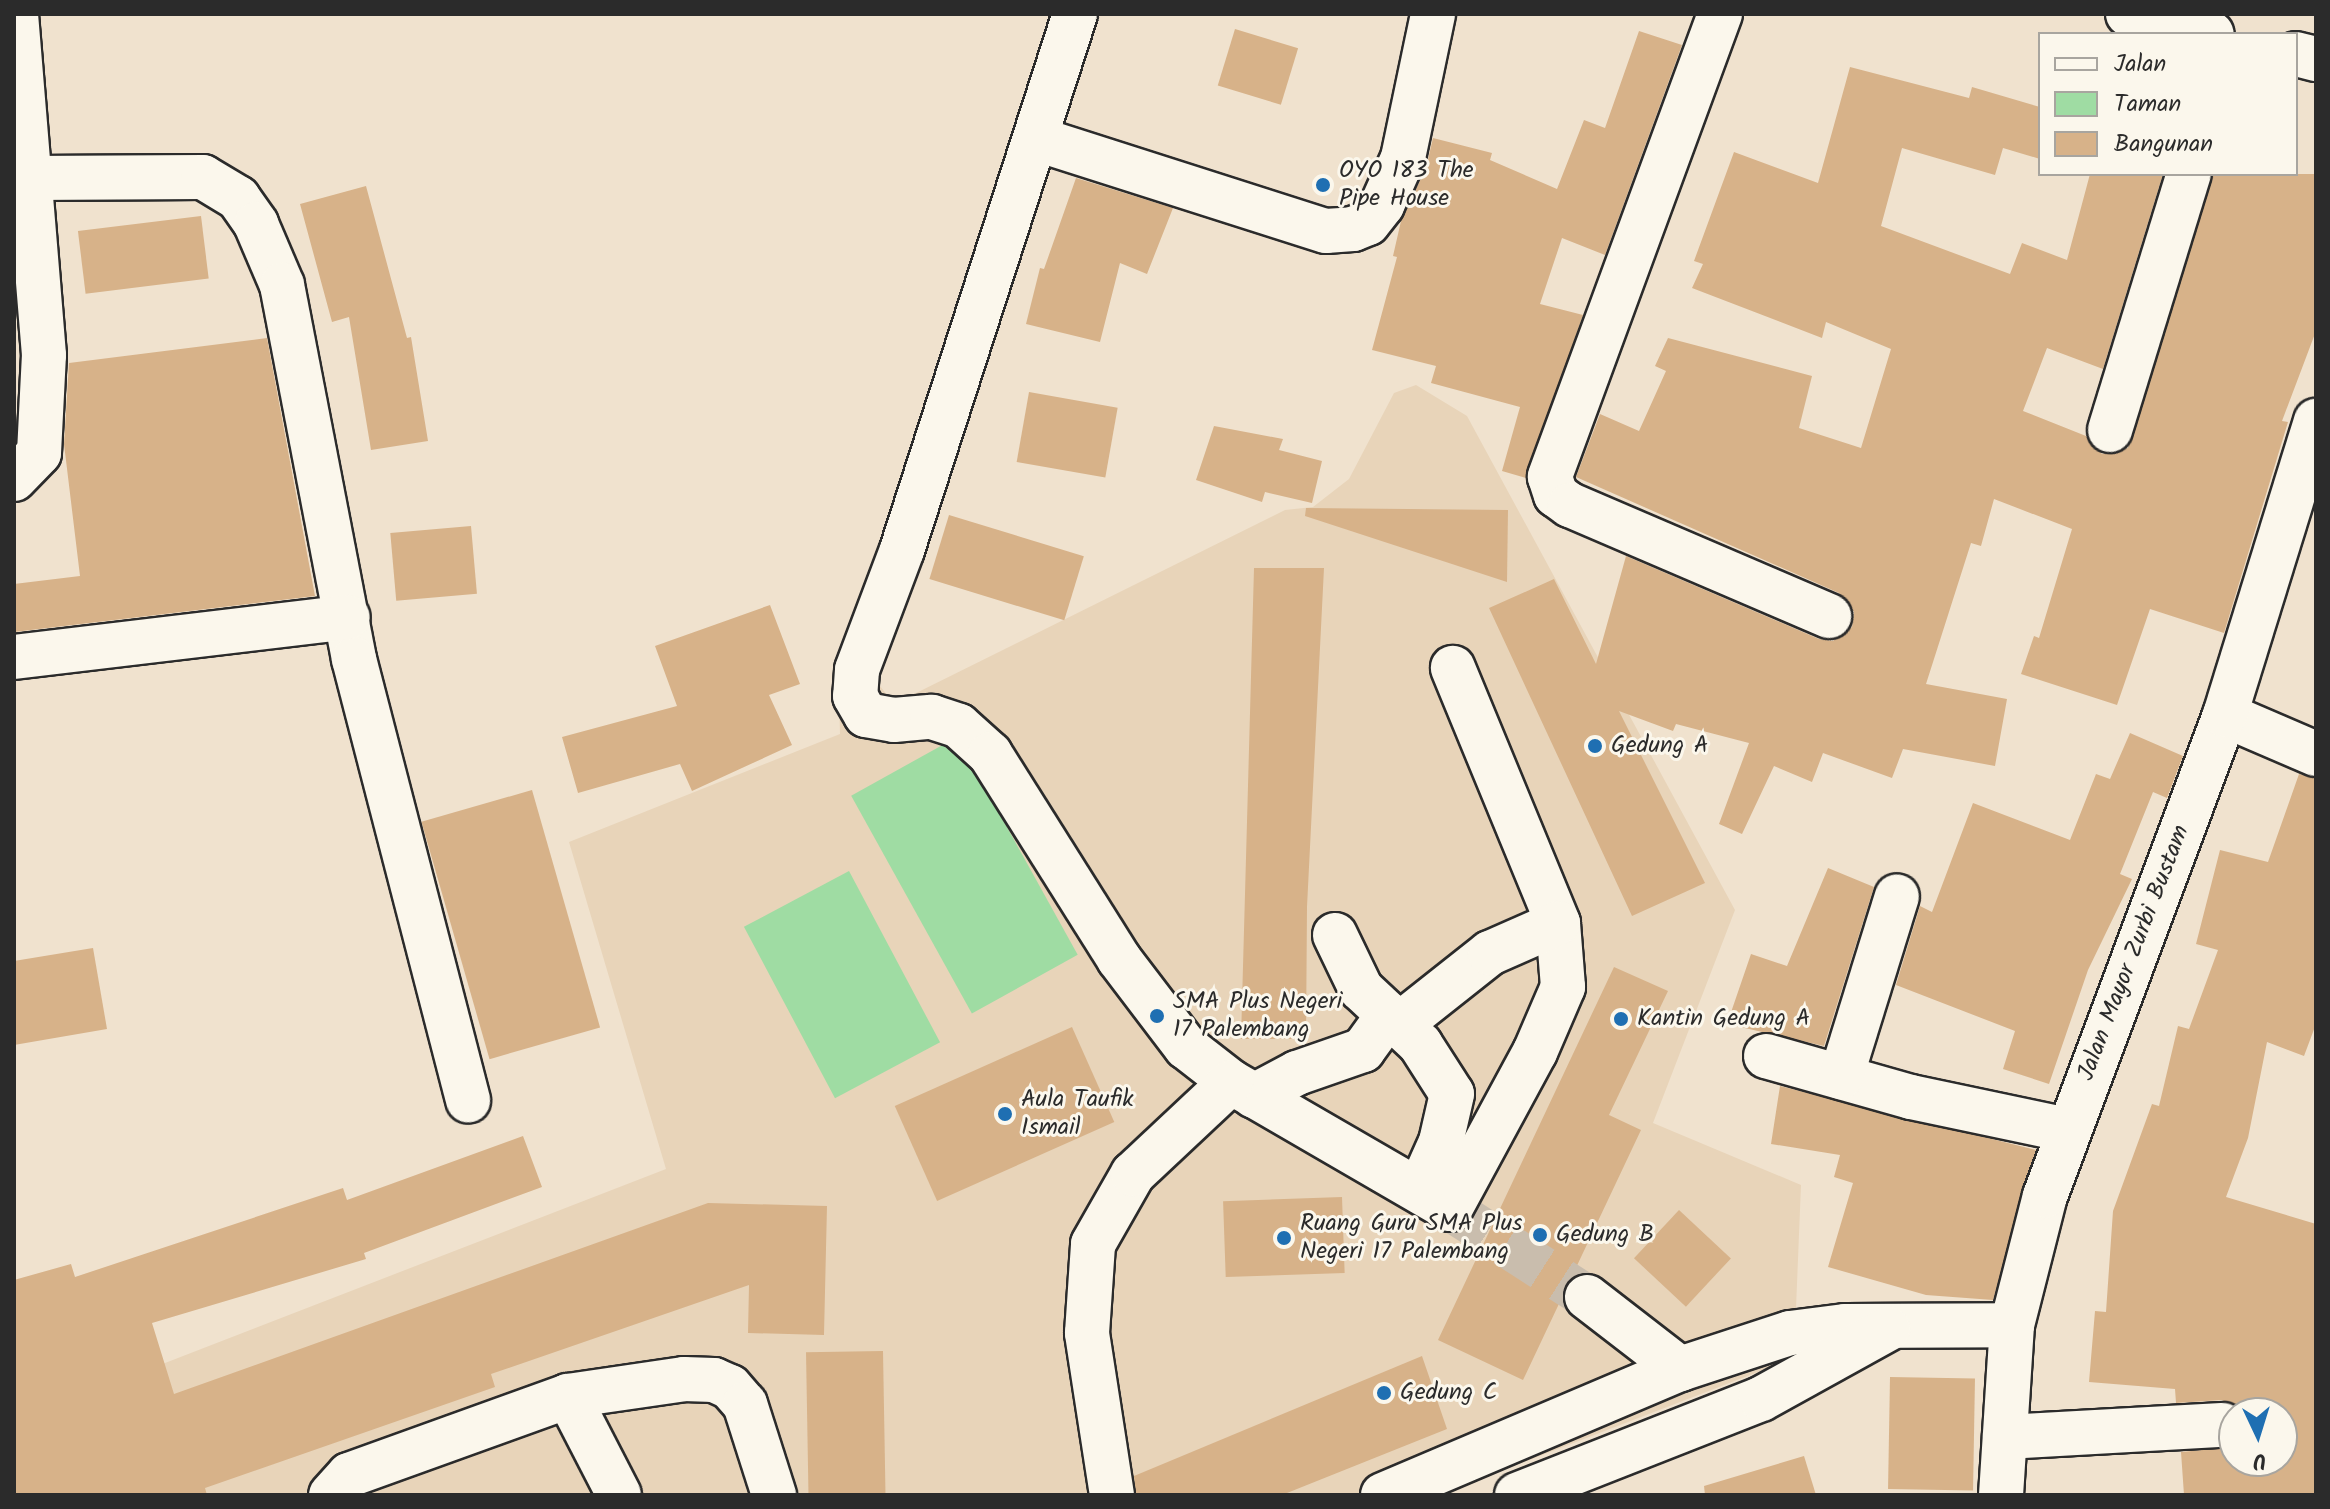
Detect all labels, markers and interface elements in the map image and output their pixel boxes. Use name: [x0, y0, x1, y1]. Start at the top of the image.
legend: [2038, 32, 2298, 176]
text: Jalan: [2114, 45, 2166, 84]
text: Taman: [2114, 85, 2181, 124]
text: Bangunan: [2114, 125, 2213, 164]
place label: OYO 183 The Pipe House: [1339, 157, 1474, 213]
marker: OYO 183 The Pipe House: [1314, 176, 1332, 194]
place label: Gedung A: [1611, 732, 1708, 760]
marker: Gedung A: [1586, 737, 1604, 755]
street label: Jalan Mayor Zurbi Bustam: [2072, 821, 2196, 1085]
place label: SMA Plus Negeri 17 Palembang: [1173, 988, 1342, 1044]
place label: Kantin Gedung A: [1637, 1005, 1810, 1033]
marker: SMA Plus Negeri 17 Palembang: [1148, 1007, 1166, 1025]
marker: Kantin Gedung A: [1612, 1010, 1630, 1028]
place label: Aula Taufik Ismail: [1021, 1086, 1133, 1142]
marker: Aula Taufik Ismail: [996, 1105, 1014, 1123]
place label: Ruang Guru SMA Plus Negeri 17 Palembang: [1300, 1210, 1523, 1266]
place label: Gedung B: [1556, 1221, 1654, 1249]
marker: Gedung B: [1531, 1226, 1549, 1244]
marker: Ruang Guru SMA Plus Negeri 17 Palembang: [1275, 1229, 1293, 1247]
place label: Gedung C: [1400, 1379, 1497, 1407]
marker: Gedung C: [1375, 1384, 1393, 1402]
north arrow: [2218, 1397, 2298, 1477]
text: U: [2252, 1442, 2267, 1477]

